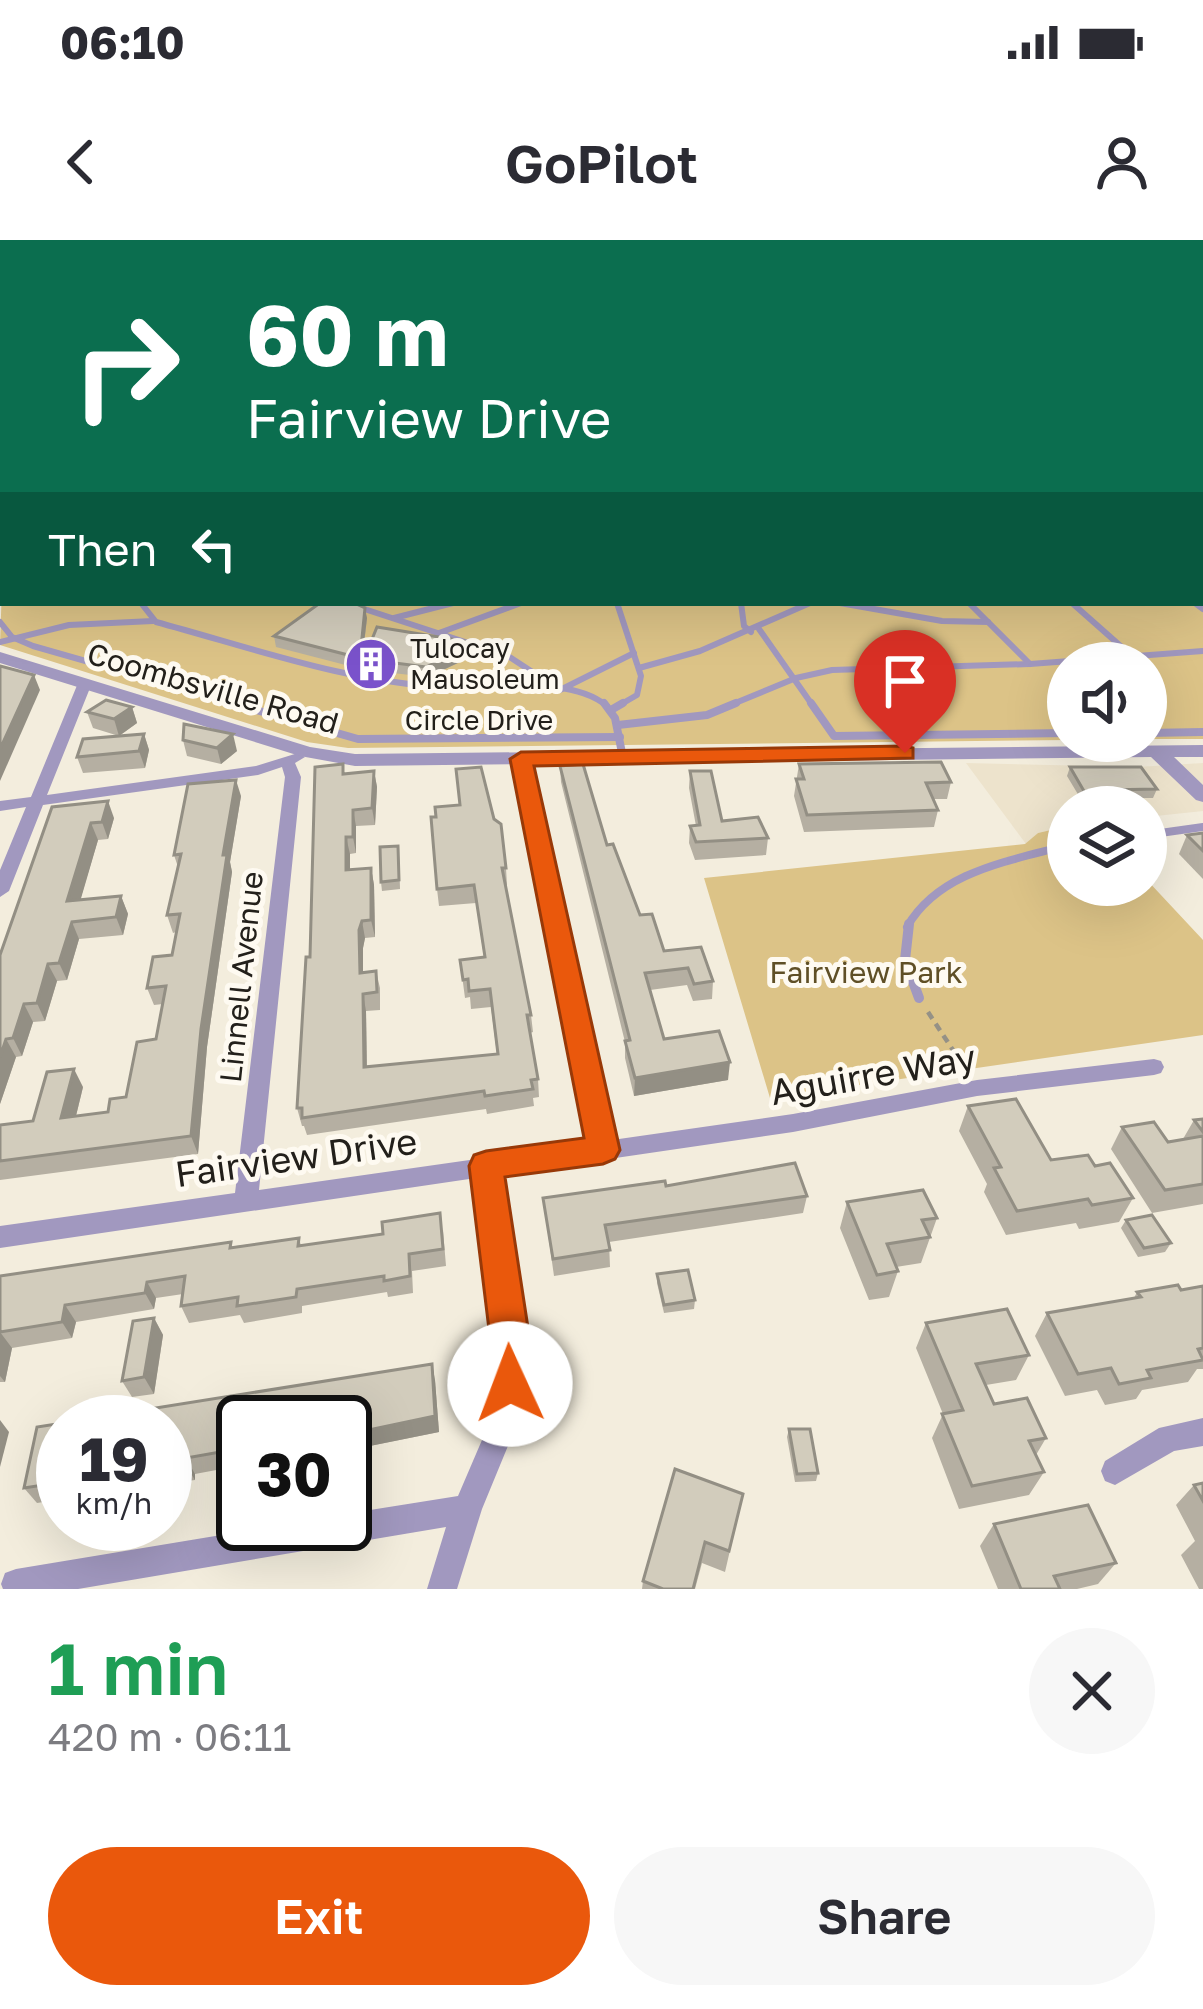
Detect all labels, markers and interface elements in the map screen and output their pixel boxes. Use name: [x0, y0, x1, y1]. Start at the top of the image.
text: 06:10: [60, 15, 185, 69]
icon: back: [48, 129, 114, 195]
icon: person: [1089, 129, 1155, 195]
text: GoPilot: [505, 130, 698, 195]
text: 60 m: [246, 284, 448, 384]
icon: right: [48, 288, 204, 444]
text: Fairview Drive: [246, 385, 611, 450]
icon: left: [181, 516, 247, 582]
text: Then: [48, 522, 157, 576]
pin: [854, 630, 956, 753]
place label: Tulocay Mausoleum: [410, 632, 560, 695]
street label: Coombsville Road: [83, 635, 343, 741]
building icon: Tulocay Mausoleum: [343, 636, 399, 692]
map controls: [1047, 642, 1167, 906]
button: sound: [1047, 642, 1167, 762]
icon: arrive: [872, 648, 938, 714]
street label: Circle Drive: [405, 704, 553, 736]
button: layers: [1047, 786, 1167, 906]
street label: Linnell Avenue: [212, 870, 270, 1084]
park label: Fairview Park: [769, 954, 963, 990]
street label: Aguirre Way: [767, 1035, 979, 1113]
street label: Fairview Drive: [172, 1119, 420, 1195]
position arrow: [447, 1321, 573, 1447]
speed limit sign: 30: [216, 1395, 372, 1551]
text: 19: [79, 1422, 148, 1494]
text: km/h: [76, 1485, 152, 1521]
text: 1 min: [48, 1624, 228, 1711]
button: close: [1029, 1628, 1155, 1754]
text: 420 m · 06:11: [48, 1713, 291, 1760]
button: Exit: [48, 1847, 590, 1985]
button: Share: [614, 1847, 1155, 1985]

